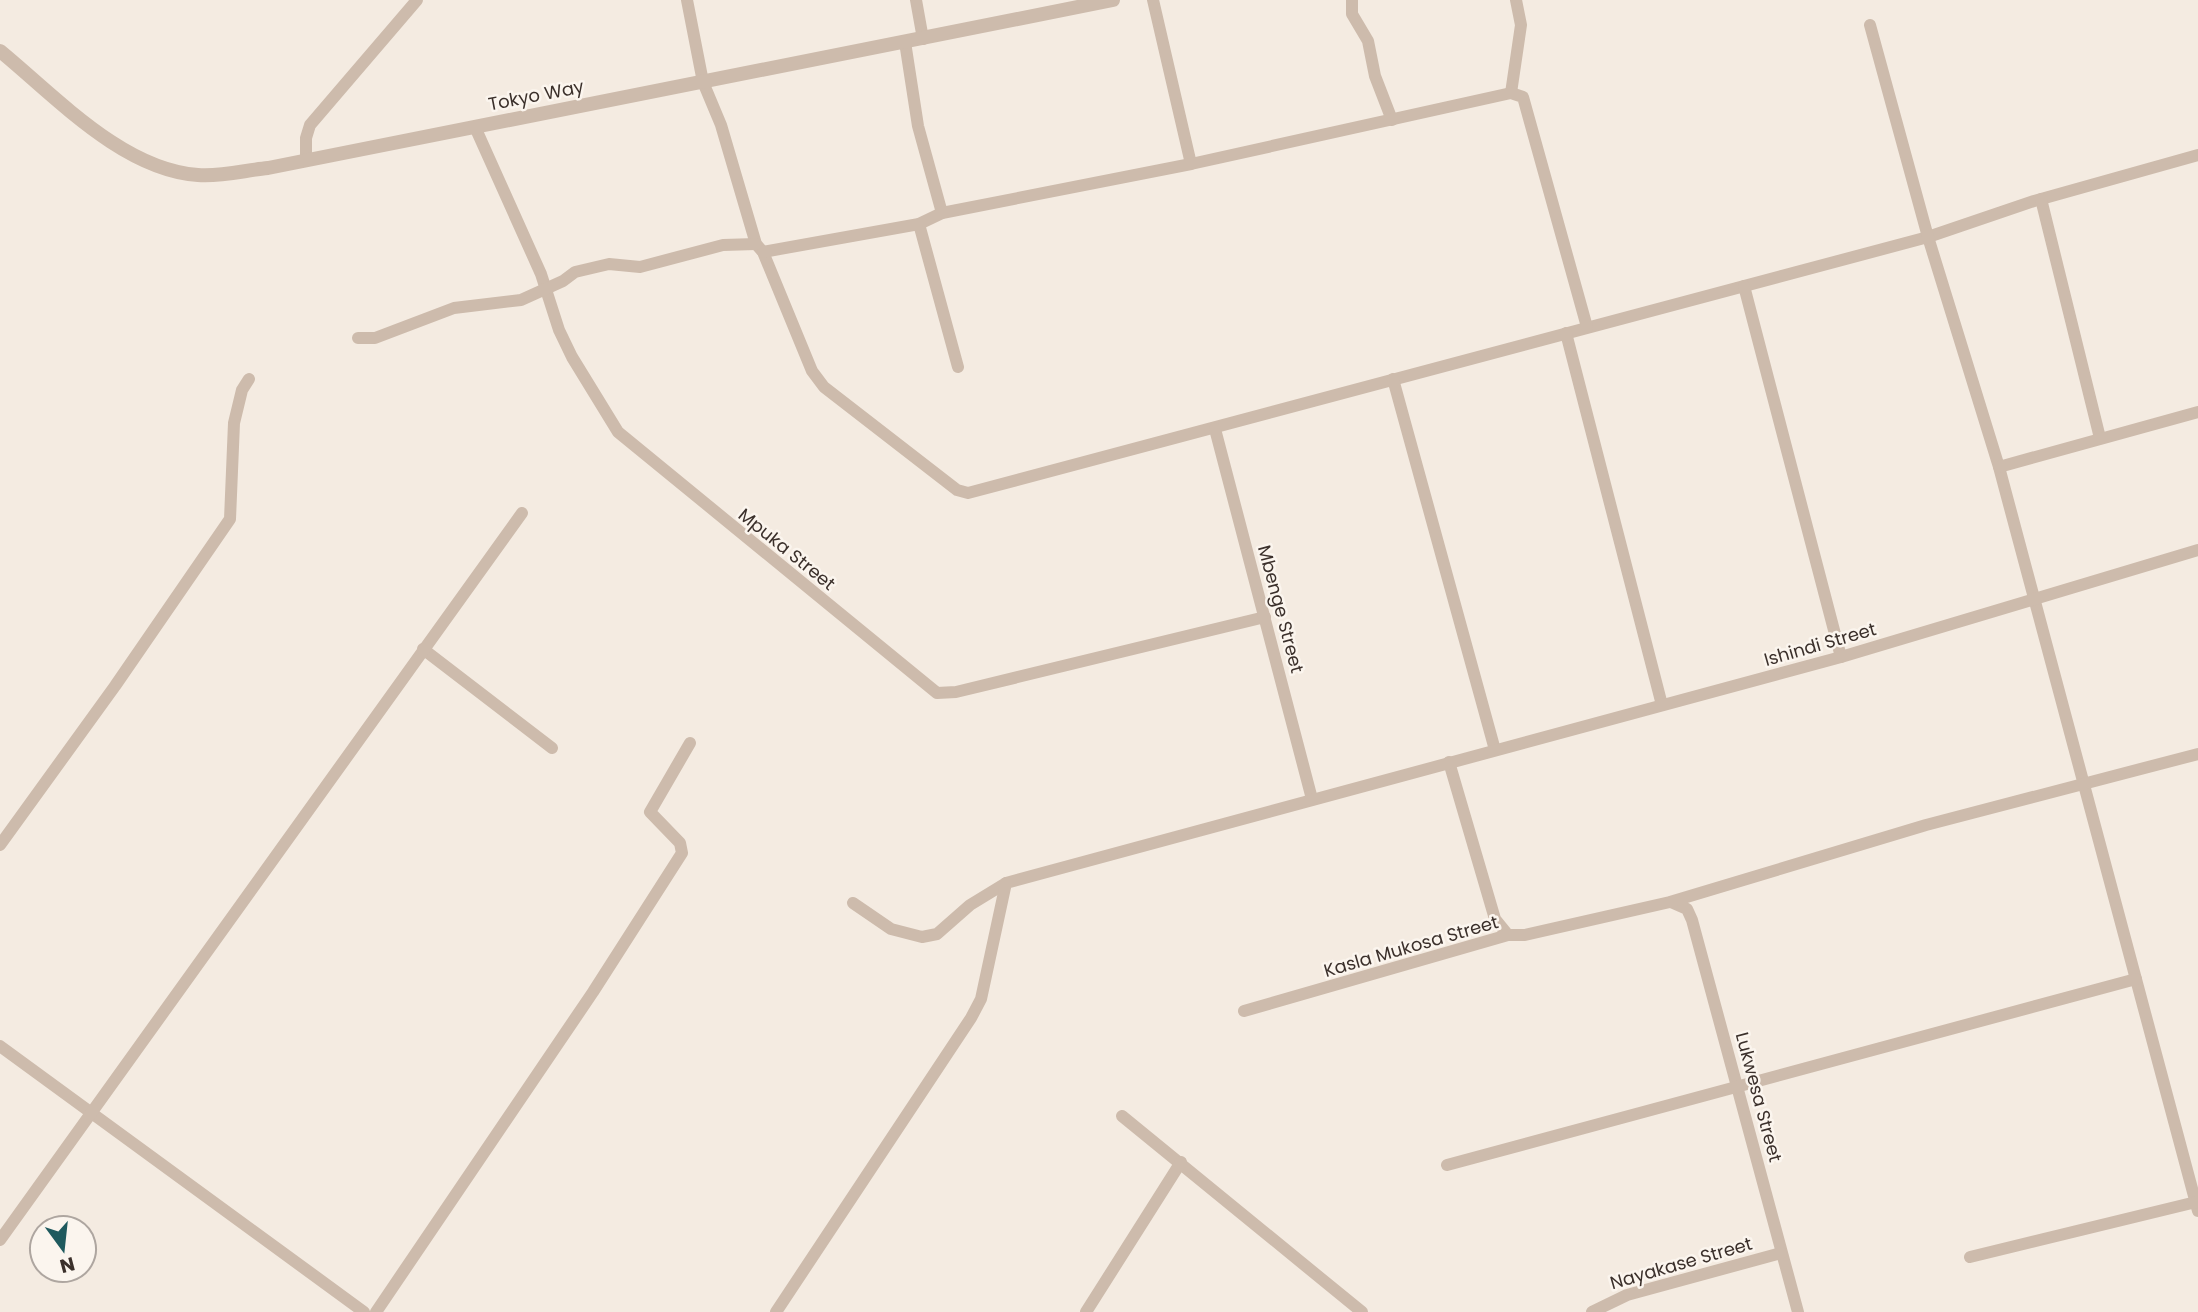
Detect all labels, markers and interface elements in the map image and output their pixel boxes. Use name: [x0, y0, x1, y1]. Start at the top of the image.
street label: Tokyo Way: [486, 73, 586, 117]
street label: Mpuka Street: [733, 502, 841, 596]
street label: Mbenge Street: [1252, 542, 1310, 676]
street label: Ishindi Street: [1761, 616, 1879, 672]
street label: Kasla Mukosa Street: [1321, 909, 1501, 983]
street label: Lukwesa Street: [1730, 1029, 1788, 1165]
north arrow: [28, 1214, 98, 1284]
street label: Nayakase Street: [1607, 1231, 1755, 1295]
text: N: [57, 1250, 78, 1280]

